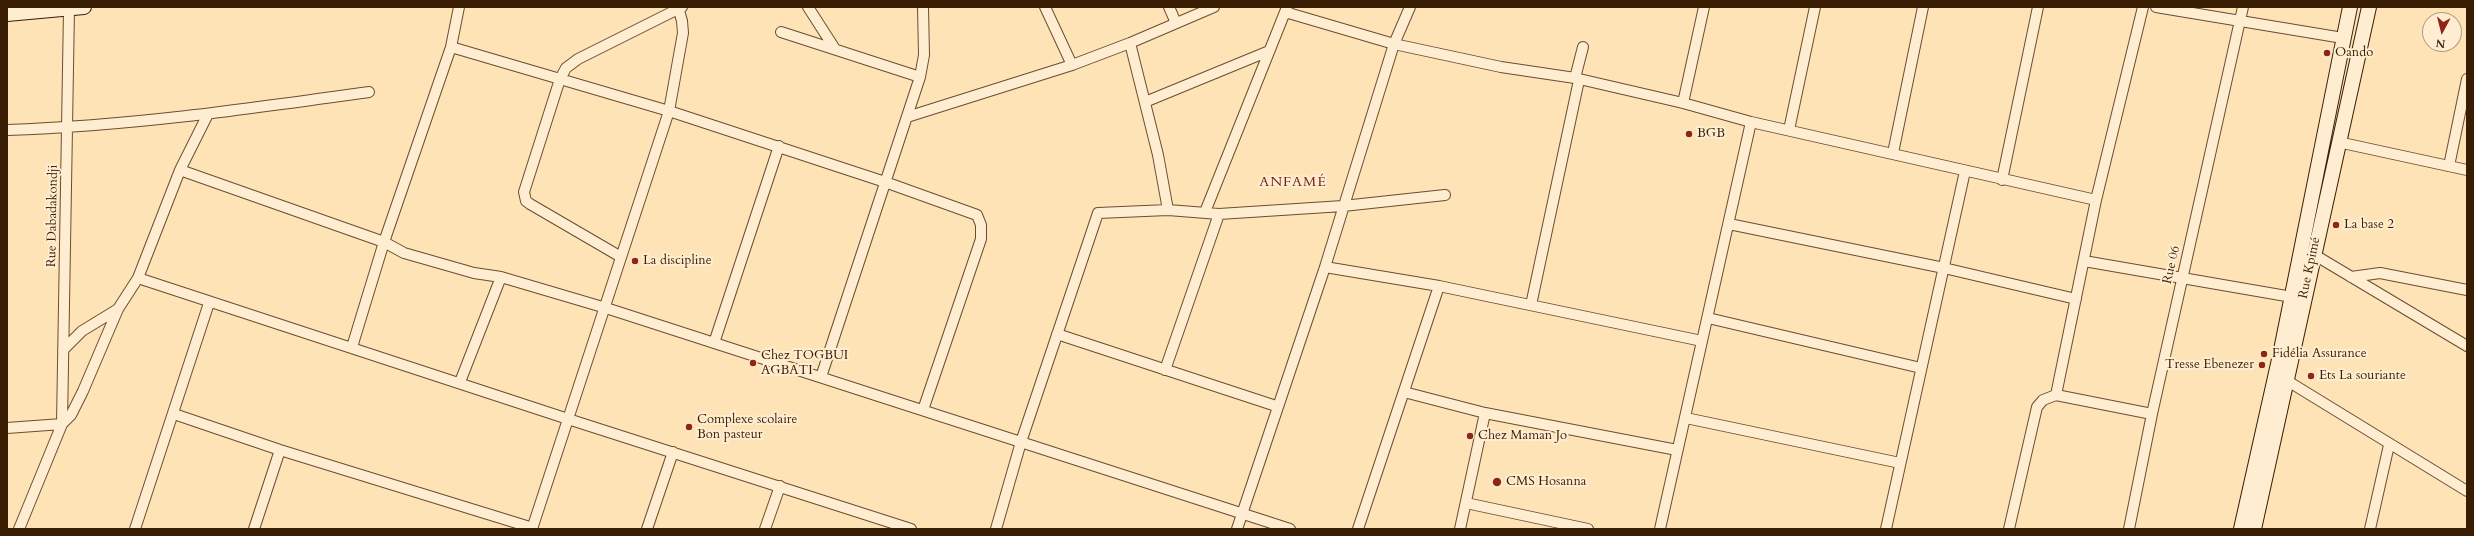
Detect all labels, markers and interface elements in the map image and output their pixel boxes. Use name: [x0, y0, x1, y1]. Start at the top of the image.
north arrow: [2422, 12, 2462, 52]
text: N: [2435, 35, 2446, 51]
place label: Oando: [2335, 45, 2373, 61]
marker: Oando: [2322, 48, 2332, 58]
place label: BGB: [1697, 126, 1725, 142]
marker: BGB: [1684, 129, 1694, 139]
street label: Rue Dabadakondji: [44, 165, 62, 267]
district label: ANFAMÉ: [1259, 175, 1327, 191]
place label: La base 2: [2344, 217, 2394, 233]
marker: La base 2: [2331, 220, 2341, 230]
street label: Rue Kpimé: [2296, 236, 2324, 300]
street label: Rue 06: [2160, 244, 2184, 286]
place label: La discipline: [643, 253, 712, 269]
marker: La discipline: [630, 256, 640, 266]
place label: Fidélia Assurance: [2272, 346, 2367, 362]
place label: Chez TOGBUI AGBATI: [761, 348, 848, 379]
marker: Fidélia Assurance: [2259, 349, 2269, 359]
place label: Tresse Ebenezer: [2165, 357, 2254, 373]
marker: Chez TOGBUI AGBATI: [748, 358, 758, 368]
marker: Tresse Ebenezer: [2257, 360, 2267, 370]
place label: Ets La souriante: [2319, 368, 2406, 384]
marker: Ets La souriante: [2306, 371, 2316, 381]
place label: Complexe scolaire Bon pasteur: [697, 412, 797, 443]
marker: Complexe scolaire Bon pasteur: [684, 422, 694, 432]
place label: Chez Maman Jo: [1478, 428, 1567, 444]
marker: Chez Maman Jo: [1465, 431, 1475, 441]
place label: CMS Hosanna: [1506, 474, 1586, 490]
marker: CMS Hosanna: [1491, 476, 1503, 488]

